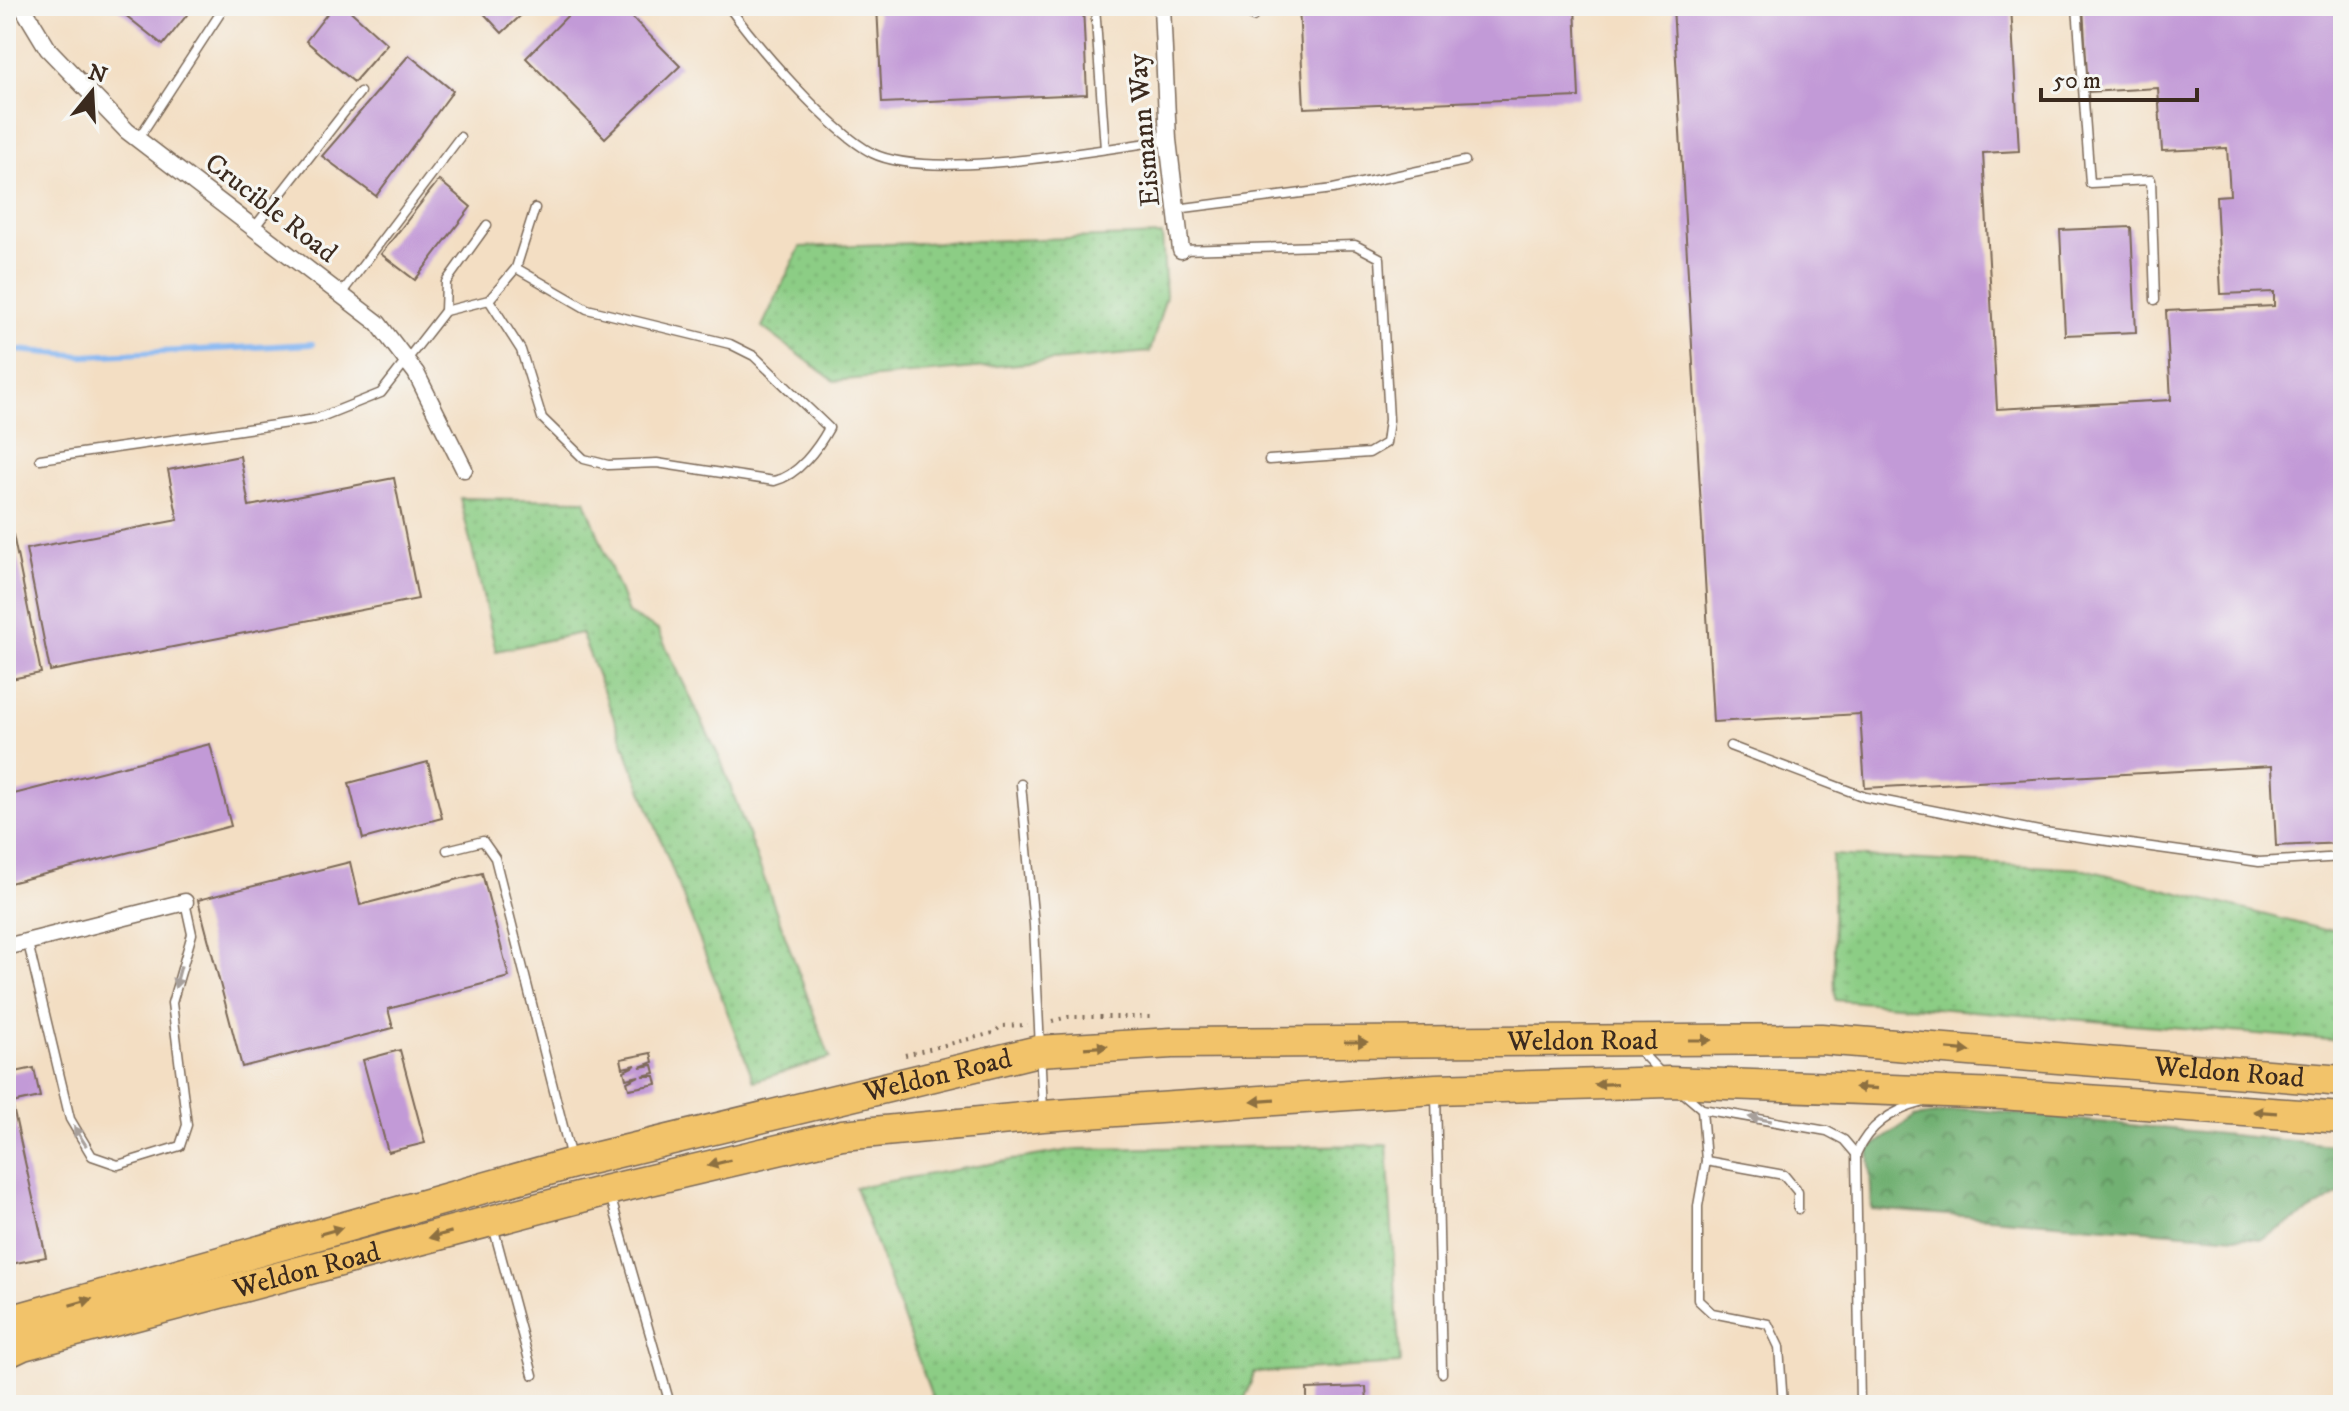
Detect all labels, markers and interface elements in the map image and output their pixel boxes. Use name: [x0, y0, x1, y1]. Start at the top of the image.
street label: Eismann Way: [1120, 51, 1168, 208]
north arrow: [52, 52, 132, 132]
scale bar: [2041, 52, 2197, 102]
text: N: [85, 59, 110, 90]
text: 50 m: [2053, 66, 2101, 96]
street label: Crucible Road: [198, 145, 344, 271]
one-way arrow: [172, 964, 184, 989]
street label: Weldon Road: [1506, 1023, 1658, 1058]
one-way arrow: [1688, 1034, 1713, 1046]
one-way arrow: [1344, 1036, 1369, 1048]
street label: Weldon Road: [859, 1041, 1015, 1110]
one-way arrow: [1084, 1041, 1109, 1054]
one-way arrow: [1947, 1044, 1972, 1057]
street label: Weldon Road: [2152, 1048, 2306, 1095]
one-way arrow: [1593, 1077, 1618, 1090]
one-way arrow: [1853, 1081, 1878, 1094]
one-way arrow: [1250, 1095, 1275, 1108]
one-way arrow: [2252, 1105, 2277, 1118]
one-way arrow: [1747, 1113, 1772, 1125]
one-way arrow: [72, 1125, 87, 1146]
one-way arrow: [707, 1157, 732, 1169]
one-way arrow: [320, 1224, 344, 1237]
one-way arrow: [428, 1229, 453, 1241]
street label: Weldon Road: [228, 1234, 384, 1306]
one-way arrow: [70, 1295, 94, 1308]

